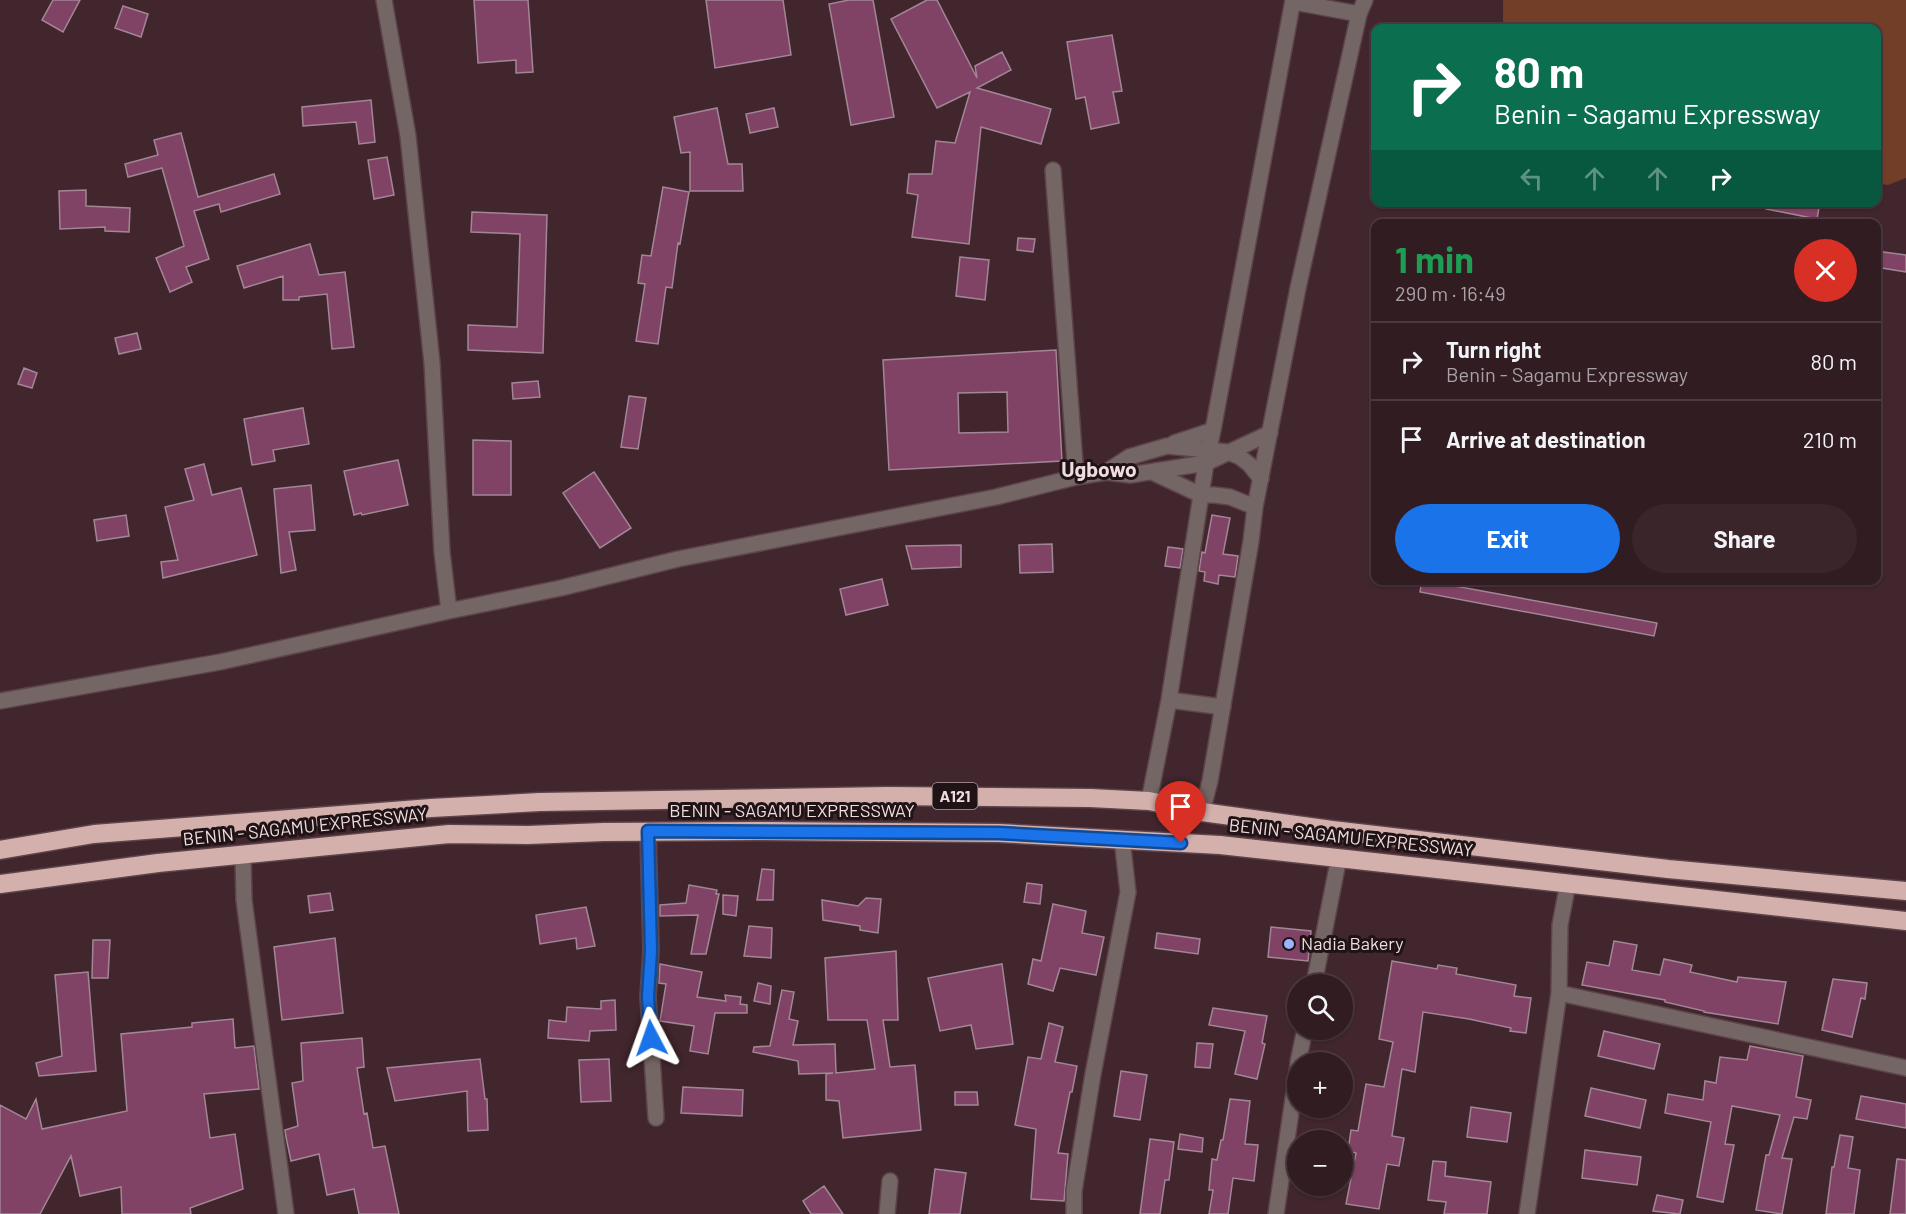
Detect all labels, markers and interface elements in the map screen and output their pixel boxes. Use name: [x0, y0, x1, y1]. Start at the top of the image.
text: 80 m: [1494, 46, 1584, 96]
icon: right: [1395, 48, 1473, 126]
text: Benin - Sagamu Expressway: [1494, 97, 1821, 129]
icon: left: [1515, 162, 1548, 195]
icon: ahead: [1578, 162, 1611, 195]
icon: ahead: [1641, 162, 1674, 195]
icon: right: [1704, 162, 1737, 195]
text: 1 min: [1395, 237, 1474, 280]
button: close: [1794, 239, 1857, 302]
text: 290 m · 16:49: [1395, 281, 1506, 305]
text: Turn right: [1446, 336, 1541, 362]
icon: right: [1395, 345, 1428, 378]
text: 80 m: [1811, 348, 1857, 374]
text: Benin - Sagamu Expressway: [1446, 362, 1688, 386]
icon: arrive: [1395, 423, 1428, 456]
text: Arrive at destination: [1446, 426, 1645, 452]
text: 210 m: [1803, 426, 1857, 452]
district label: Ugbowo: [1061, 456, 1137, 481]
button: Exit: [1395, 504, 1620, 573]
button: Share: [1632, 504, 1857, 573]
pin: [1155, 781, 1206, 843]
road number: A121: [932, 783, 978, 809]
icon: arrive: [1164, 790, 1197, 823]
street label: BENIN - SAGAMU EXPRESSWAY: [669, 799, 915, 821]
street label: BENIN - SAGAMU EXPRESSWAY: [182, 802, 428, 850]
street label: BENIN - SAGAMU EXPRESSWAY: [1228, 813, 1474, 861]
place label: Nadia Bakery: [1301, 932, 1404, 954]
marker: Nadia Bakery: [1282, 937, 1296, 951]
map controls: [1287, 974, 1353, 1196]
button: search: [1287, 974, 1353, 1040]
position arrow: [619, 1006, 683, 1070]
button: +: [1287, 1052, 1353, 1118]
button: −: [1287, 1130, 1353, 1196]

